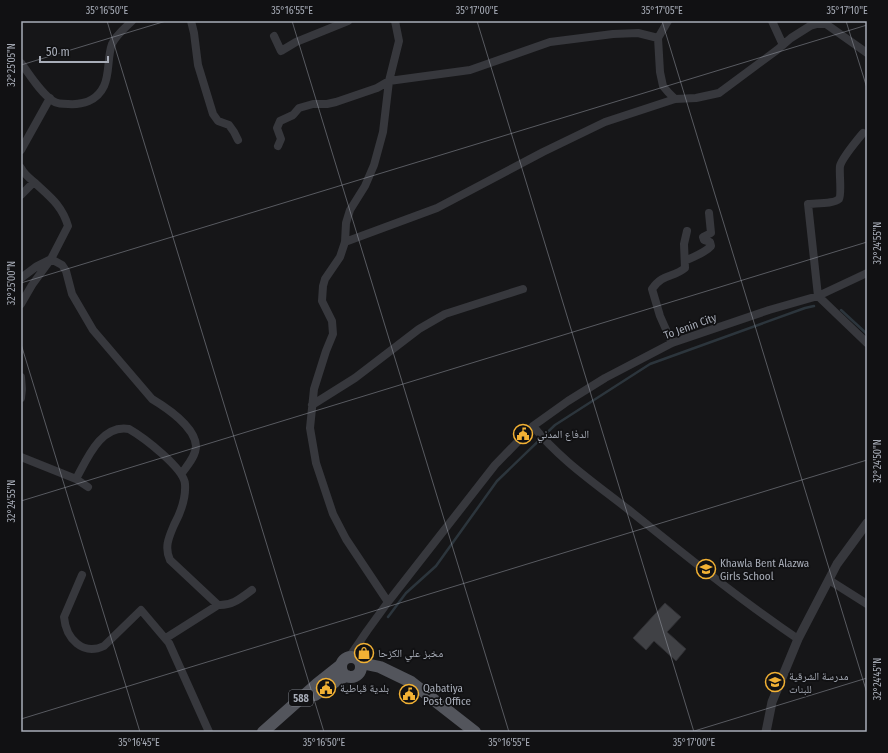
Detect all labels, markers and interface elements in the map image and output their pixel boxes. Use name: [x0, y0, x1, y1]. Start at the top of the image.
text: 35°16'50"E: [86, 5, 129, 17]
text: 35°16'55"E: [271, 5, 313, 17]
text: 35°17'00"E: [456, 5, 499, 17]
text: 35°17'05"E: [641, 5, 683, 17]
text: 35°17'10"E: [826, 5, 868, 17]
scale bar: [40, 38, 108, 64]
text: 32°25'05"N: [6, 43, 18, 87]
text: 50 m: [46, 45, 70, 59]
text: 32°24'55"N: [872, 222, 884, 264]
text: 32°25'00"N: [6, 261, 18, 305]
street label: To Jenin City: [662, 311, 718, 342]
public building icon: الدفاع المدني: [512, 423, 534, 445]
place label: الدفاع المدني: [537, 428, 589, 443]
text: 32°24'50"N: [872, 439, 884, 483]
text: 32°24'55"N: [6, 480, 18, 522]
place label: Khawla Bent Alazwa Girls School: [720, 557, 809, 583]
school or university icon: Khawla Bent Alazwa Girls School: [695, 558, 717, 580]
shop icon: مخبز علي الكزحا: [353, 642, 375, 664]
place label: مخبز علي الكزحا: [378, 647, 443, 662]
text: 32°24'45"N: [872, 658, 884, 700]
place label: مدرسة الشرقية للبنات: [789, 670, 849, 696]
school or university icon: مدرسة الشرقية للبنات: [764, 671, 786, 693]
public building icon: بلدية قباطية: [315, 677, 337, 699]
place label: بلدية قباطية: [340, 682, 389, 695]
place label: Qabatiya Post Office: [423, 682, 471, 708]
public building icon: Qabatiya Post Office: [398, 683, 420, 705]
road number: 588: [289, 690, 313, 706]
text: 35°16'45"E: [118, 737, 160, 749]
text: 35°16'50"E: [303, 737, 346, 749]
text: 35°16'55"E: [488, 737, 530, 749]
text: 35°17'00"E: [673, 737, 716, 749]

